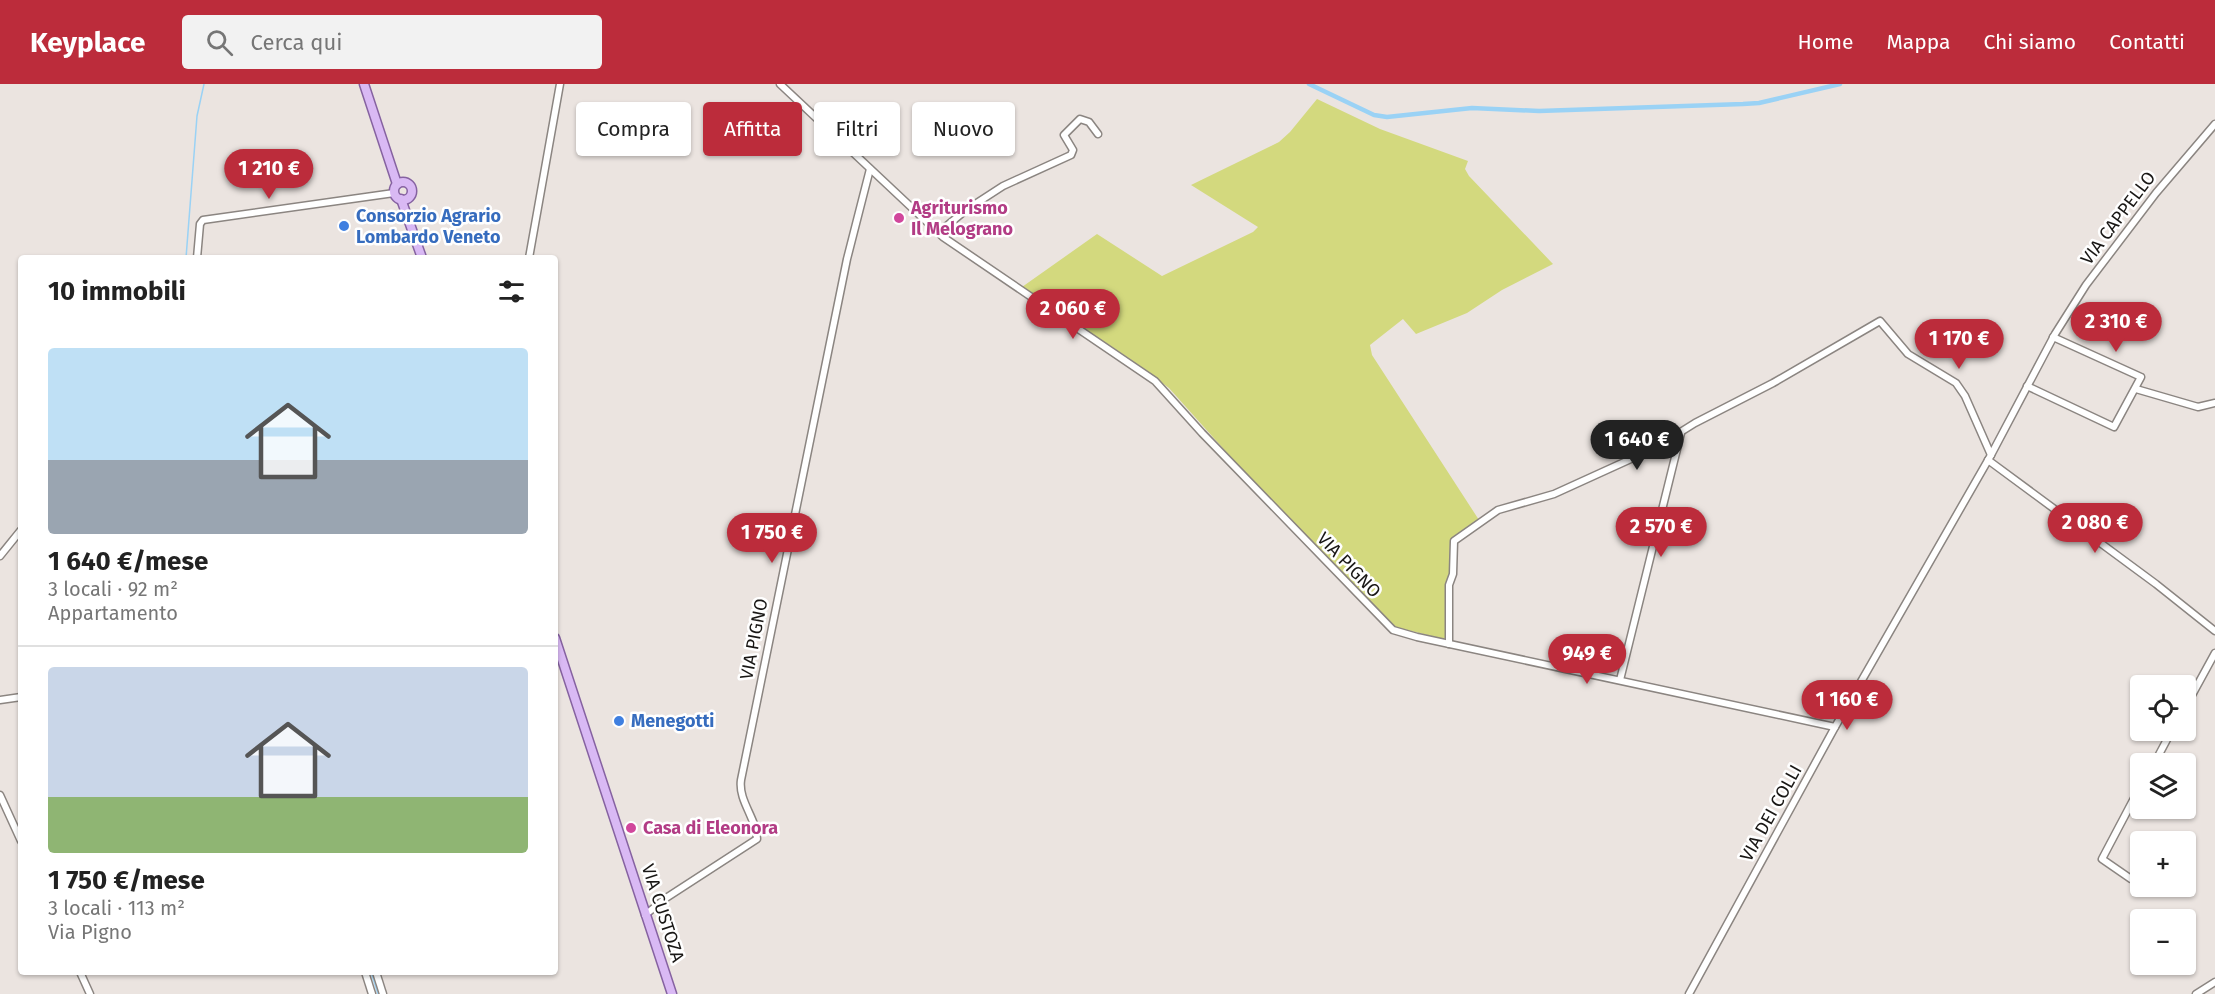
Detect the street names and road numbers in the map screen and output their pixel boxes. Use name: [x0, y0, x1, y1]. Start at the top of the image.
street label: VIA CAPPELLO: [2076, 167, 2160, 269]
street label: VIA PIGNO: [1313, 528, 1385, 602]
street label: VIA PIGNO: [735, 597, 773, 681]
street label: VIA DEI COLLI: [1735, 761, 1807, 865]
street label: VIA CUSTOZA: [637, 861, 689, 966]

